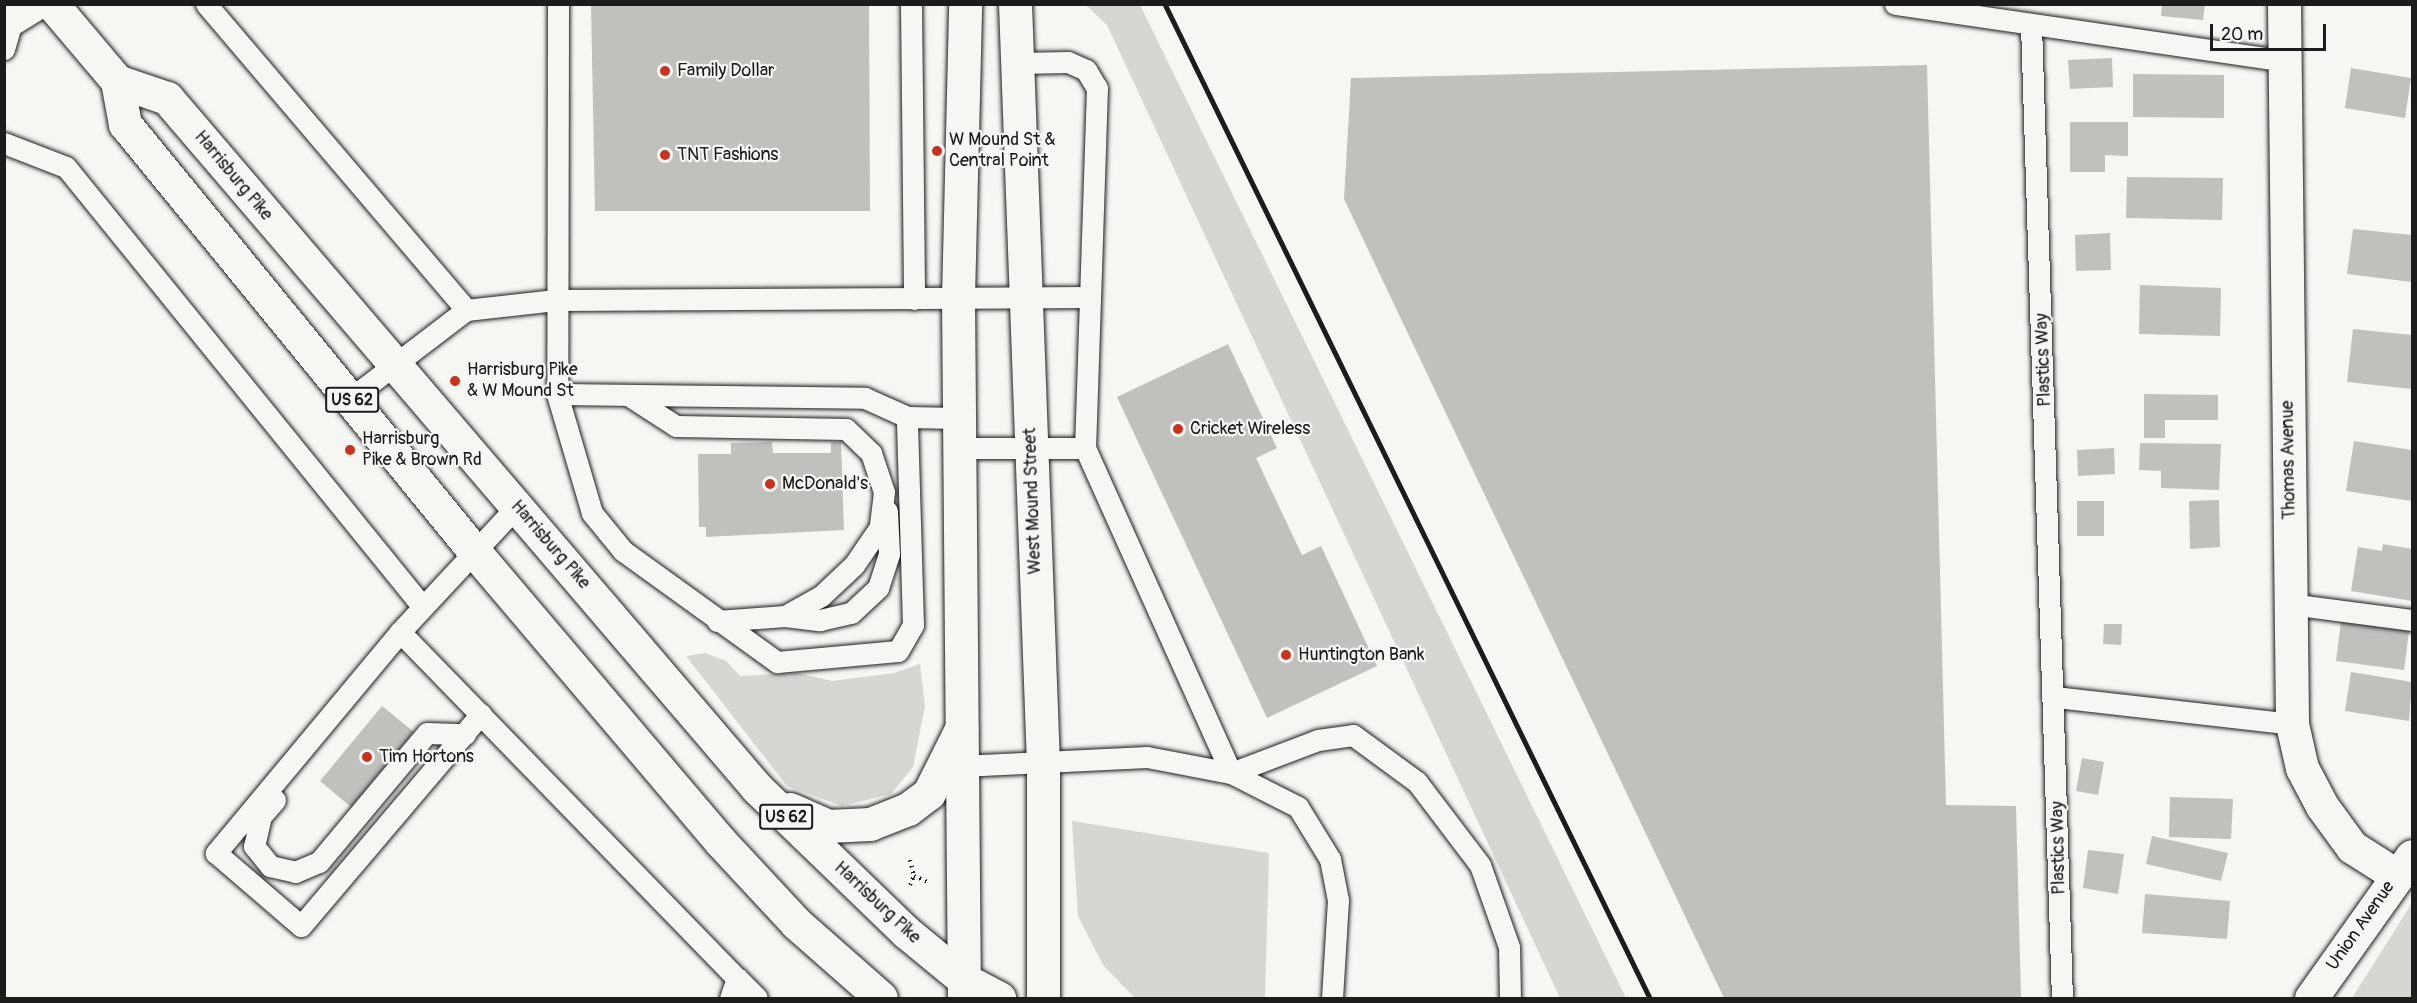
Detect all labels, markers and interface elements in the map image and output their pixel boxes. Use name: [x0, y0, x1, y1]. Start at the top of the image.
scale bar: [2213, 12, 2328, 50]
text: 20 m: [2221, 23, 2263, 46]
place label: Family Dollar: [677, 60, 775, 82]
marker: Family Dollar: [658, 64, 672, 78]
street label: Harrisburg Pike: [189, 127, 277, 225]
place label: W Mound St & Central Point: [949, 130, 1056, 172]
place label: TNT Fashions: [677, 144, 778, 166]
marker: W Mound St & Central Point: [930, 144, 944, 158]
marker: TNT Fashions: [658, 148, 672, 162]
street label: Plastics Way: [2032, 313, 2056, 407]
place label: Harrisburg Pike & W Mound St: [467, 360, 578, 403]
marker: Harrisburg Pike & W Mound St: [448, 374, 462, 388]
road number: US 62: [325, 387, 379, 413]
street label: Thomas Avenue: [2277, 400, 2301, 520]
place label: Cricket Wireless: [1190, 418, 1310, 440]
marker: Cricket Wireless: [1171, 422, 1185, 436]
street label: West Mound Street: [1020, 427, 1046, 575]
place label: Harrisburg Pike & Brown Rd: [362, 429, 482, 472]
marker: Harrisburg Pike & Brown Rd: [343, 443, 357, 457]
place label: McDonald's: [782, 473, 868, 495]
marker: McDonald's: [763, 477, 777, 491]
street label: Harrisburg Pike: [506, 496, 594, 594]
place label: Huntington Bank: [1298, 644, 1425, 666]
marker: Huntington Bank: [1279, 648, 1293, 662]
place label: Tim Hortons: [379, 746, 474, 768]
marker: Tim Hortons: [360, 750, 374, 764]
street label: Plastics Way: [2047, 801, 2071, 895]
road number: US 62: [759, 804, 813, 830]
street label: Harrisburg Pike: [829, 857, 925, 949]
street label: Union Avenue: [2322, 877, 2400, 975]

